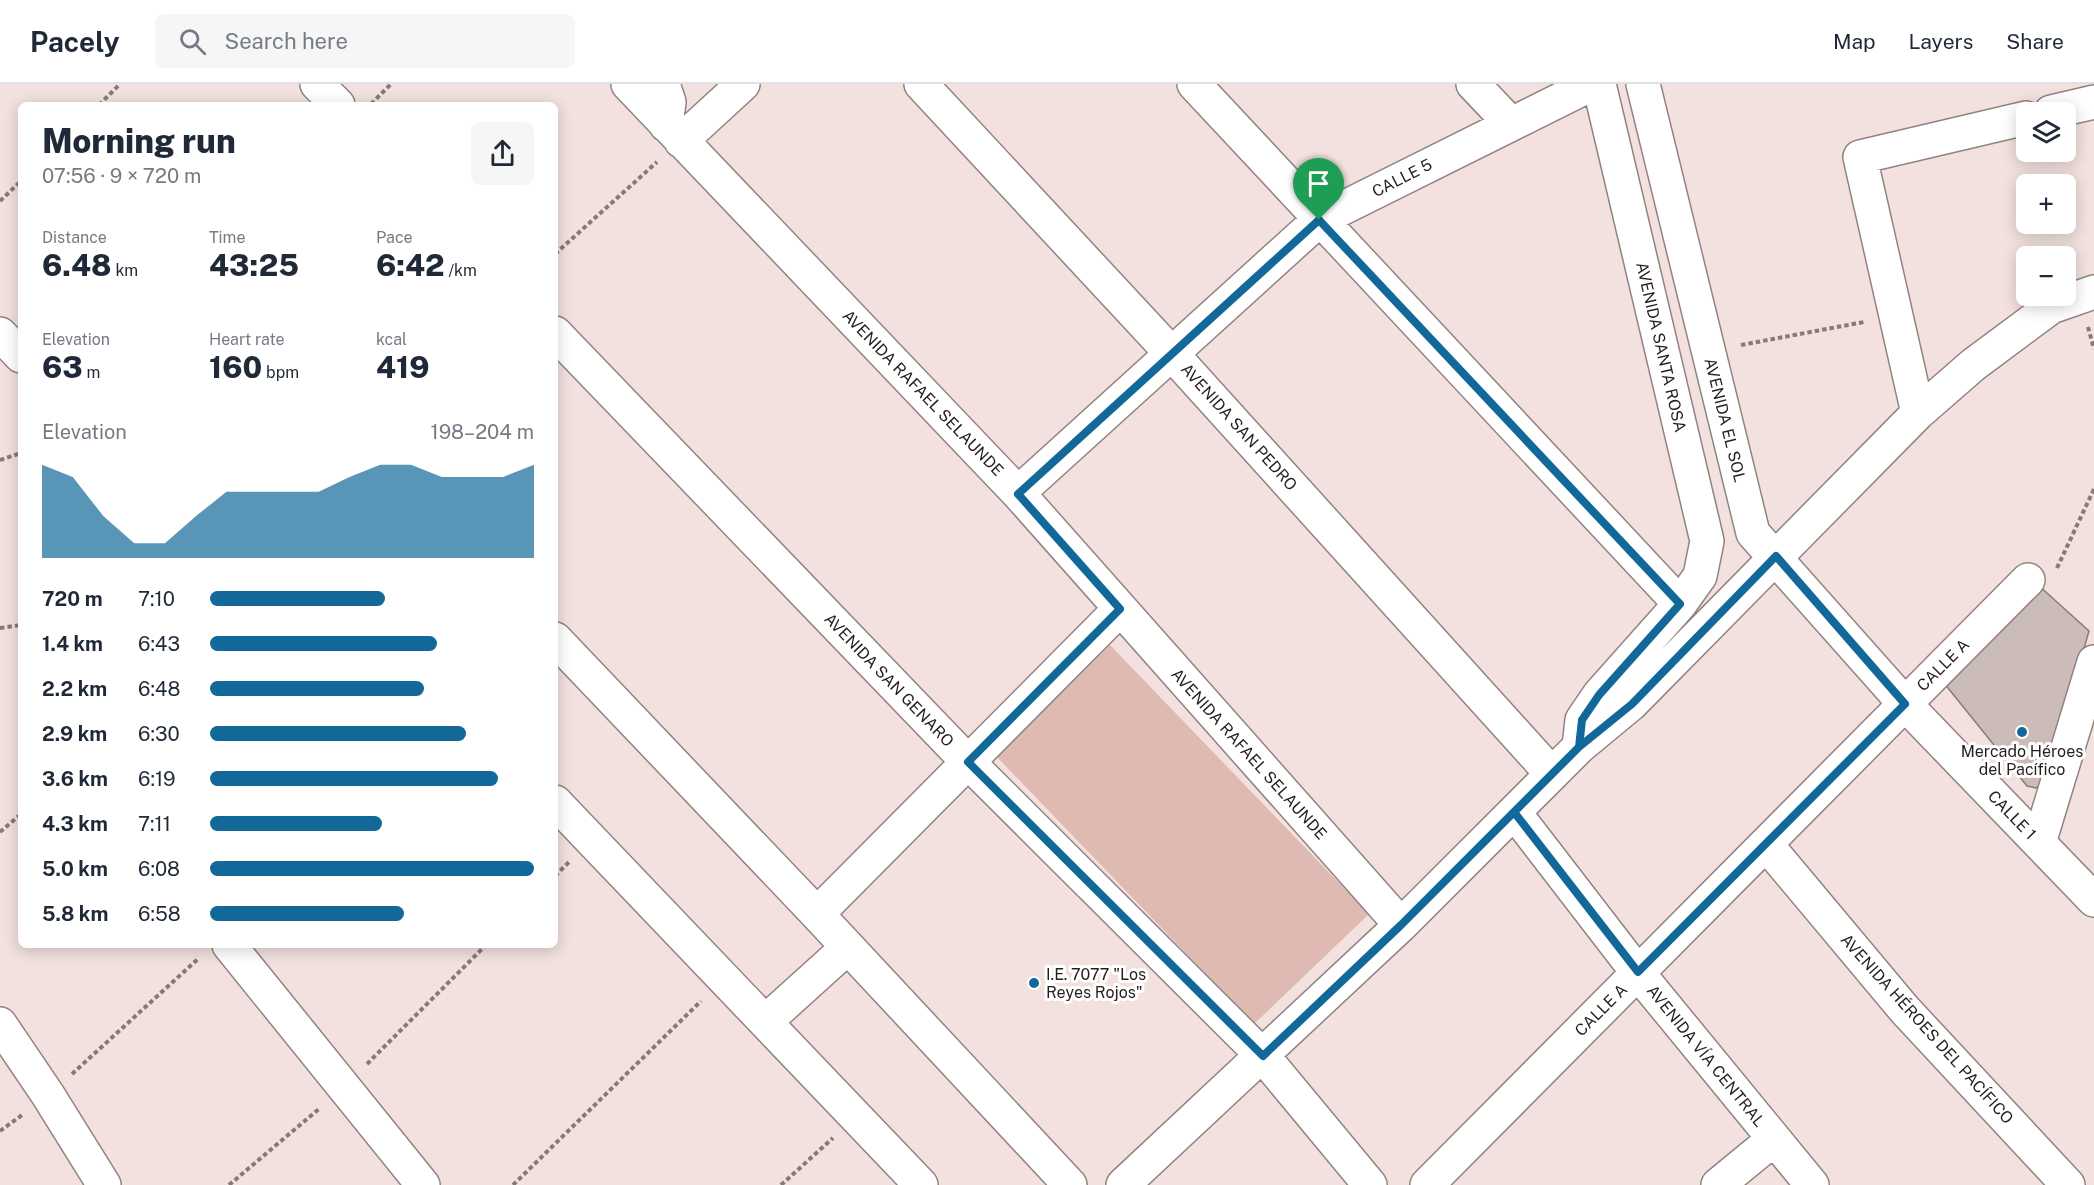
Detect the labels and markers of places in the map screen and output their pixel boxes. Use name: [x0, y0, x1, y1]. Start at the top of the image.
pin: [1293, 158, 1344, 220]
marker: Mercado Héroes del Pacífico: [2015, 725, 2029, 739]
place label: Mercado Héroes del Pacífico: [1961, 742, 2083, 779]
place label: I.E. 7077 "Los Reyes Rojos": [1046, 965, 1146, 1002]
marker: I.E. 7077 "Los Reyes Rojos": [1027, 976, 1041, 990]

